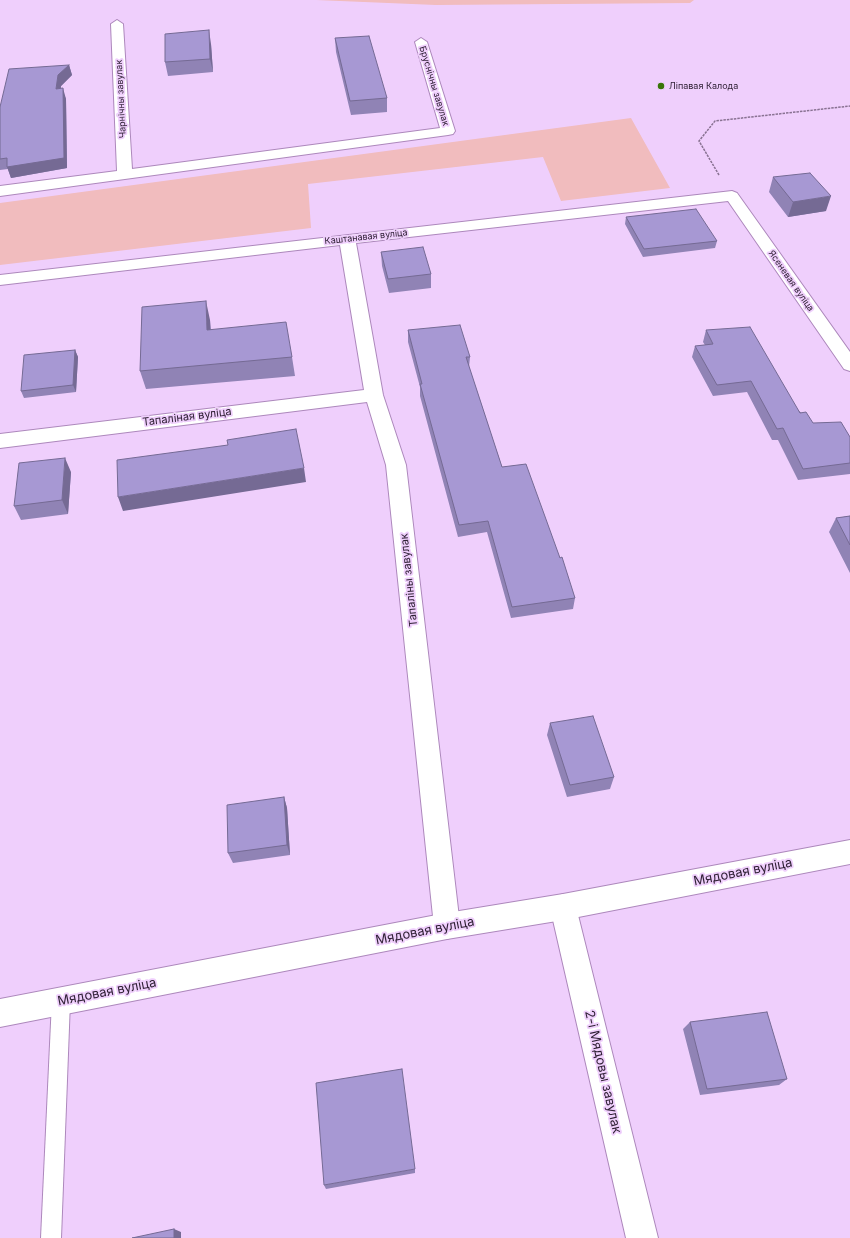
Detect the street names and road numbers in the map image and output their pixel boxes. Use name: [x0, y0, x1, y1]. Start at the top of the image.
street label: Бруснічны завулак: [417, 45, 451, 127]
street label: Чарнічны завулак: [114, 60, 128, 138]
street label: Каштанавая вуліца: [324, 227, 408, 247]
street label: Ясеневая вуліца: [766, 248, 816, 314]
street label: Тапаліная вуліца: [142, 405, 232, 429]
street label: Тапаліны завулак: [398, 533, 420, 627]
street label: Мядовая вуліца: [692, 855, 794, 889]
street label: Мядовая вуліца: [374, 914, 476, 948]
street label: Мядовая вуліца: [56, 975, 158, 1009]
street label: 2-і Мядовы завулак: [581, 1009, 625, 1135]

